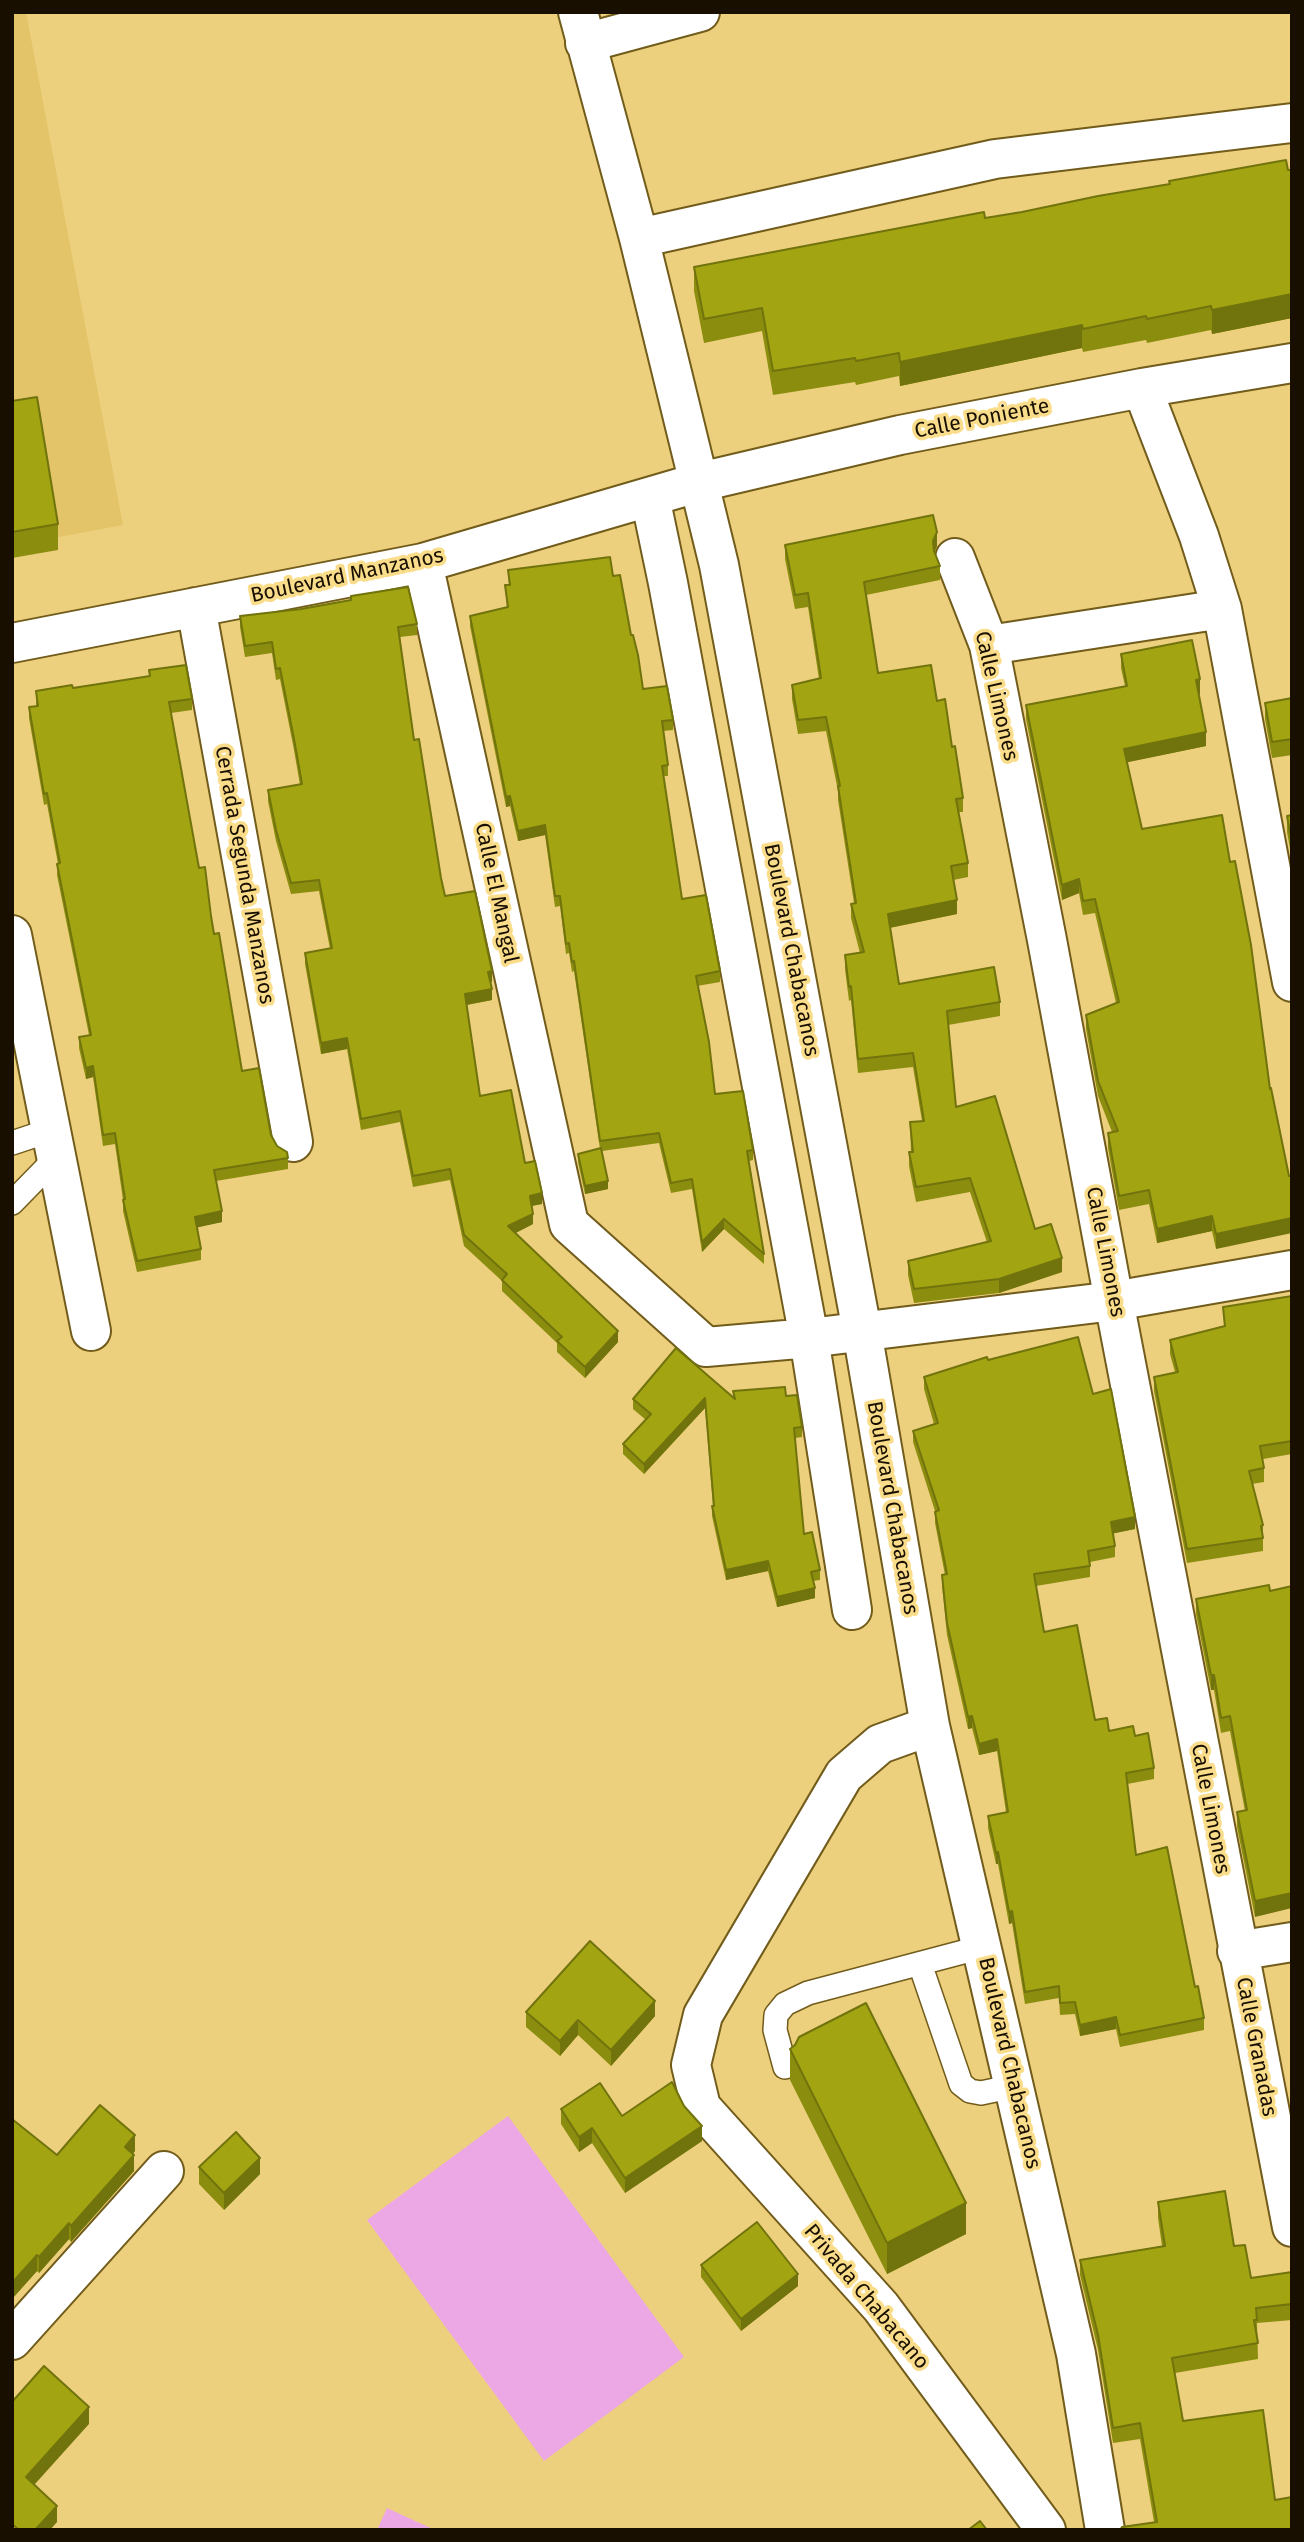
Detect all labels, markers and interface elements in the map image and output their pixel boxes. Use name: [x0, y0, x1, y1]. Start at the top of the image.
street label: Calle Poniente: [913, 394, 1051, 444]
street label: Boulevard Manzanos: [248, 543, 446, 609]
street label: Calle Limones: [969, 629, 1023, 763]
street label: Cerrada Segunda Manzanos: [209, 744, 279, 1006]
street label: Calle El Mangal: [469, 821, 523, 965]
street label: Boulevard Chabacanos: [758, 841, 824, 1059]
street label: Calle Limones: [1080, 1185, 1130, 1319]
street label: Boulevard Chabacanos: [861, 1399, 923, 1617]
street label: Calle Limones: [1185, 1742, 1235, 1876]
street label: Boulevard Chabacanos: [972, 1955, 1046, 2171]
street label: Calle Granadas: [1230, 1975, 1282, 2119]
street label: Privada Chabacano: [798, 2219, 934, 2375]

